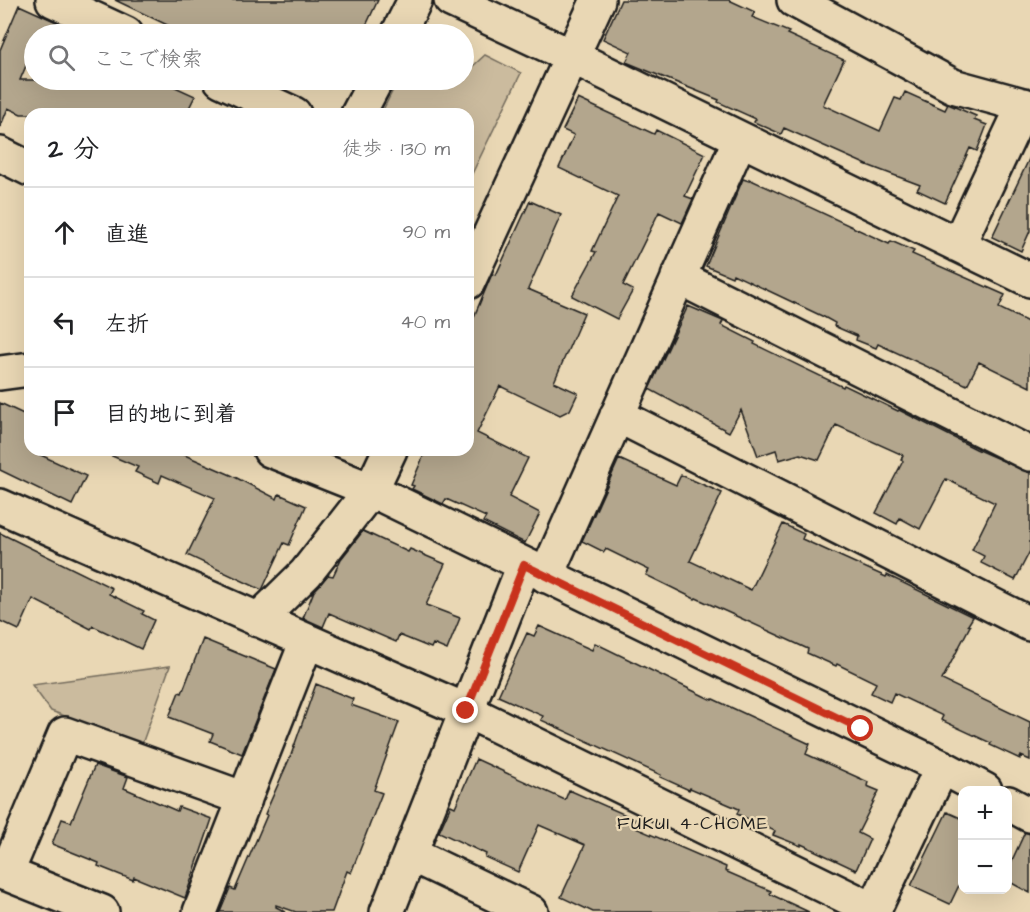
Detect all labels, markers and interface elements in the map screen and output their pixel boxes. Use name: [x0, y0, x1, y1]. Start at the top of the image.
search box: [24, 24, 474, 90]
icon: search: [45, 41, 78, 74]
text: ここで検索: [93, 44, 203, 75]
text: 2 分: [48, 131, 99, 167]
text: 徒歩 · 130 m: [342, 135, 450, 163]
icon: ahead: [48, 216, 81, 249]
text: 90 m: [402, 218, 450, 246]
text: 直進: [105, 219, 149, 250]
icon: left: [48, 306, 81, 339]
text: 40 m: [400, 308, 450, 336]
text: 左折: [105, 309, 149, 340]
icon: arrive: [48, 396, 81, 429]
text: 目的地に到着: [105, 399, 237, 430]
route end: [452, 697, 478, 723]
route start: [847, 715, 873, 741]
map controls: [958, 786, 1012, 894]
button: +: [958, 786, 1012, 840]
district label: FUKUI 4-CHOME: [617, 811, 769, 836]
button: −: [958, 840, 1012, 894]

